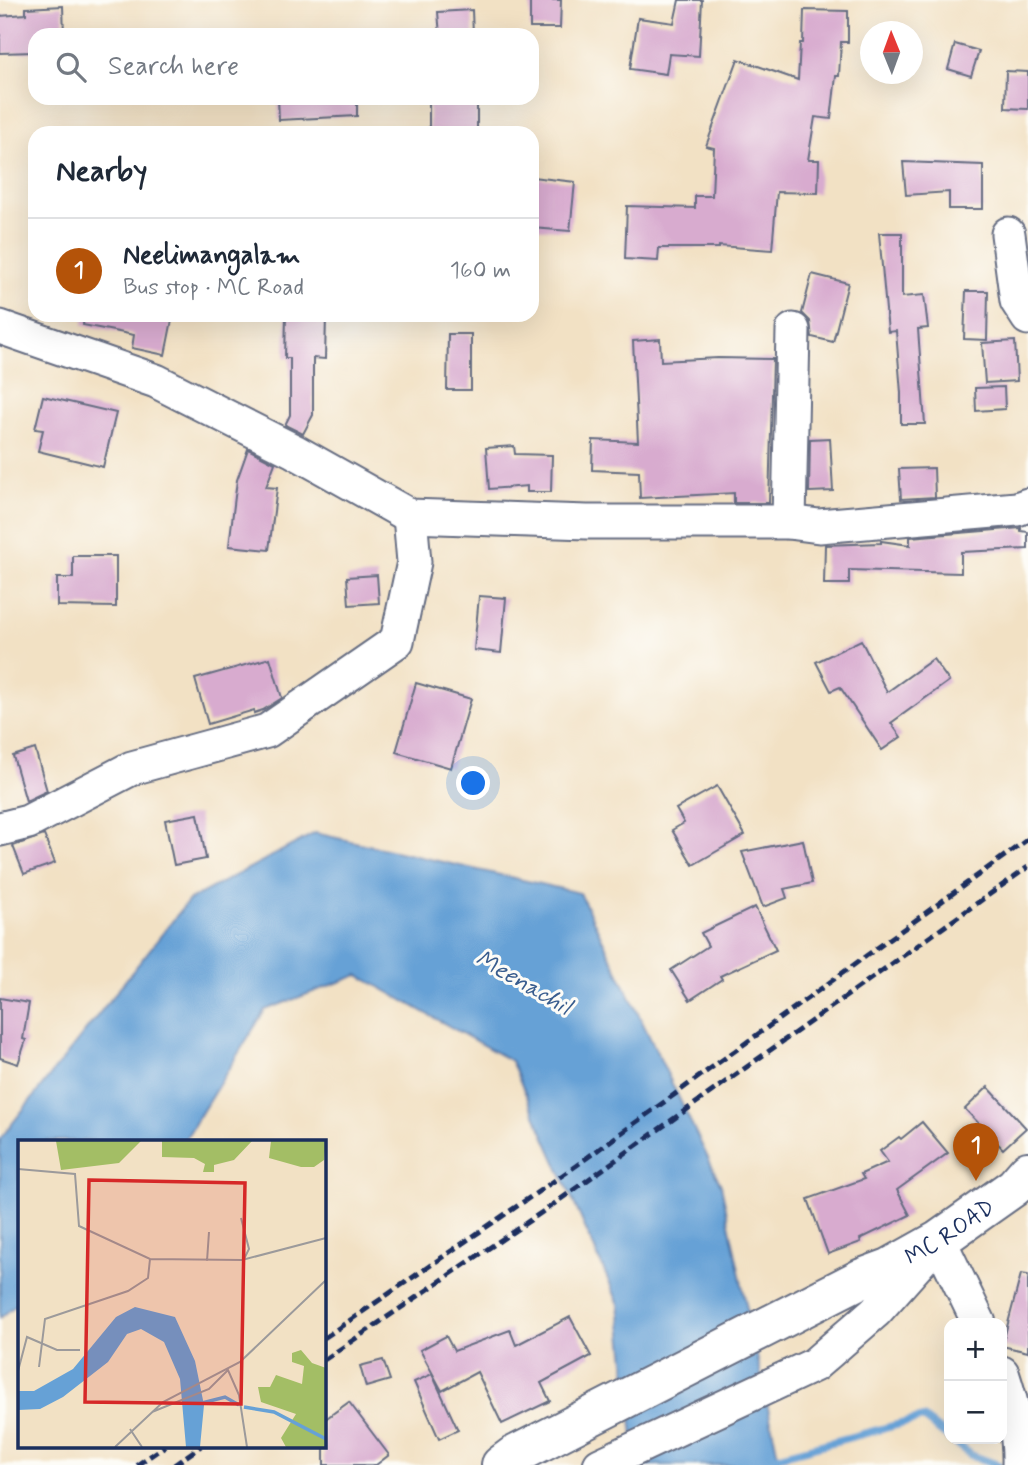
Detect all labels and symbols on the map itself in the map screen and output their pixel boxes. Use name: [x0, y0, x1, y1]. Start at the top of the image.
north arrow: [860, 21, 923, 84]
your location: [456, 766, 490, 800]
water label: Meenachil: [470, 943, 579, 1024]
pin: 1: [953, 1123, 999, 1181]
inset map: [18, 1140, 326, 1448]
street label: MC ROAD: [900, 1193, 1001, 1273]

